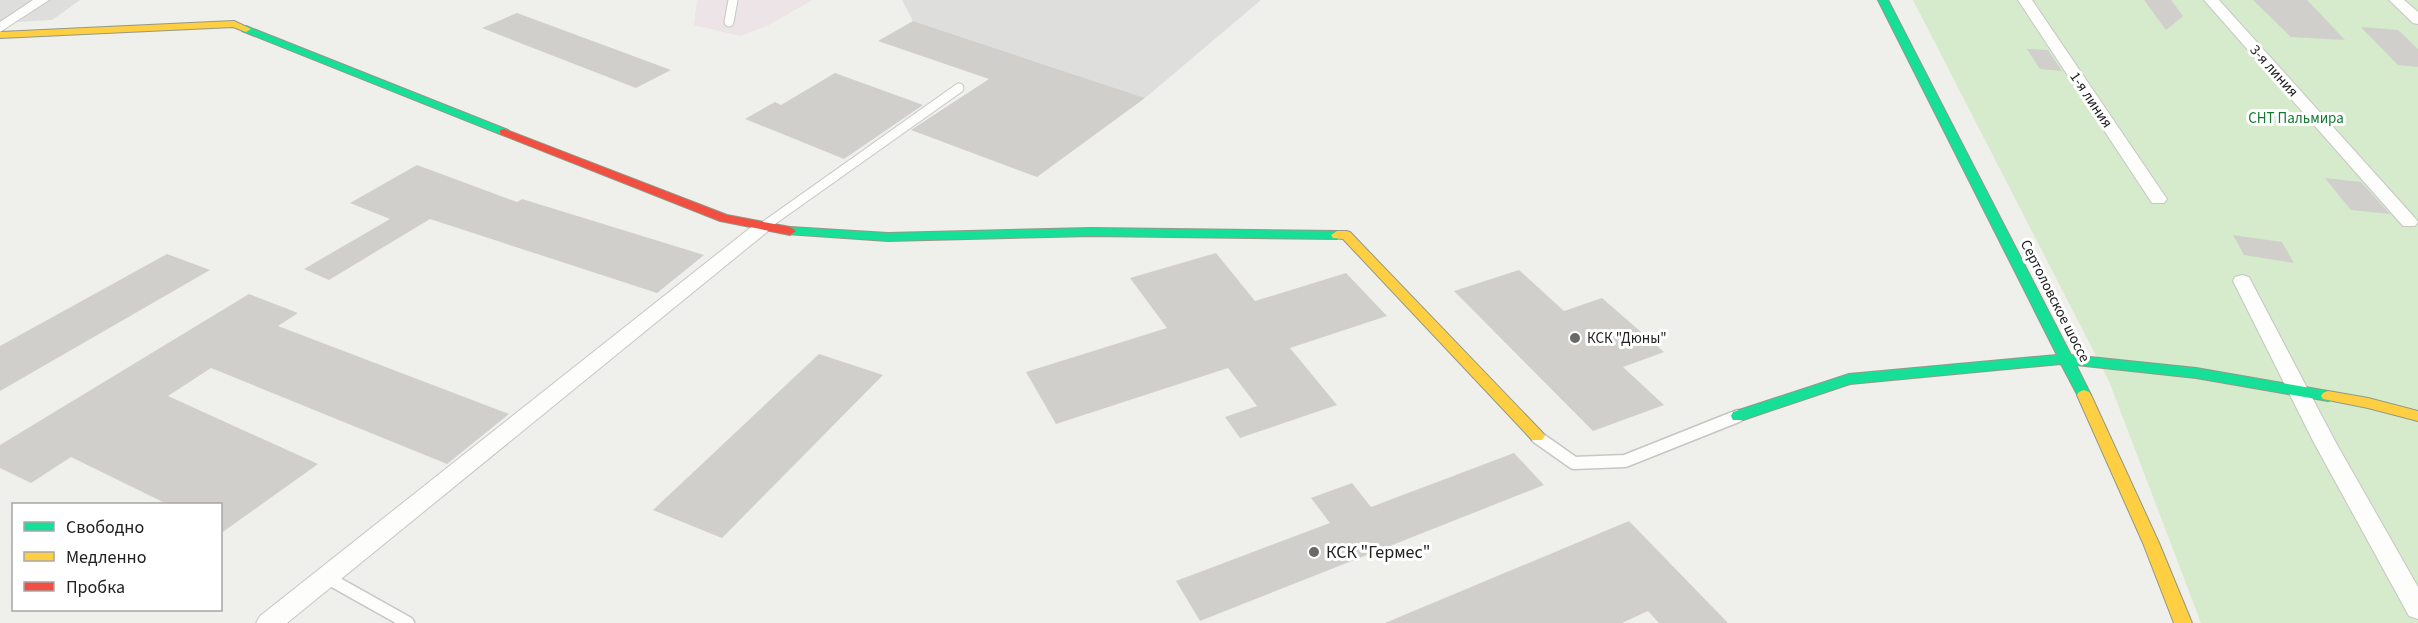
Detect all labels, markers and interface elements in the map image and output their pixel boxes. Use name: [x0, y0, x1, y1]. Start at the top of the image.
street label: 3-я линия: [2245, 40, 2303, 102]
street label: 1-я линия: [2064, 68, 2118, 132]
park label: СНТ Пальмира: [2248, 108, 2344, 129]
street label: Сертоловское шоссе: [2015, 236, 2095, 366]
place label: КСК "Дюны": [1587, 328, 1667, 349]
marker: КСК "Дюны": [1568, 331, 1582, 345]
legend: [12, 503, 222, 611]
text: Свободно: [66, 515, 144, 540]
place label: КСК "Гермес": [1326, 540, 1430, 565]
text: Медленно: [66, 545, 146, 570]
marker: КСК "Гермес": [1307, 545, 1321, 559]
text: Пробка: [66, 575, 125, 600]

